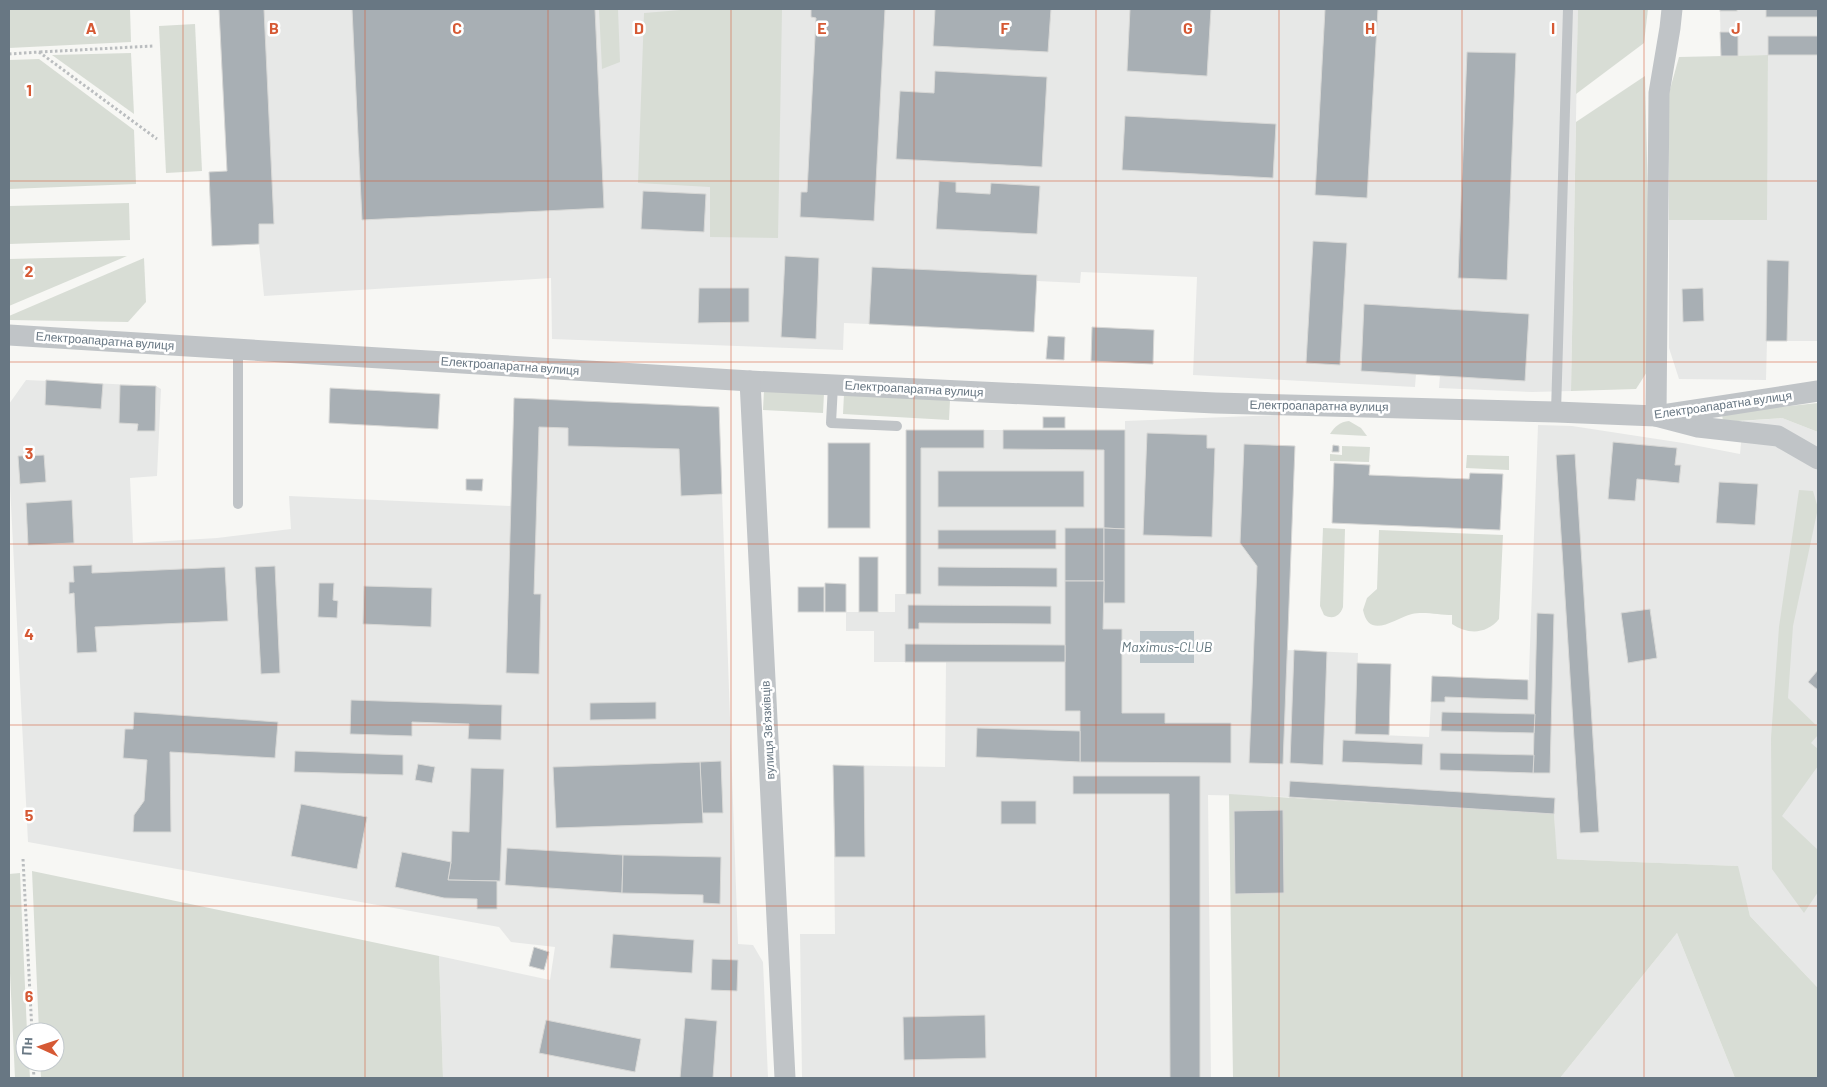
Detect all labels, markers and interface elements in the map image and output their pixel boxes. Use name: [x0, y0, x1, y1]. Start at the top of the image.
text: A: [86, 18, 97, 37]
text: B: [269, 18, 279, 37]
text: C: [452, 18, 462, 37]
text: D: [634, 18, 644, 37]
text: E: [817, 18, 827, 37]
text: F: [1001, 18, 1010, 37]
text: G: [1183, 18, 1193, 37]
text: H: [1365, 18, 1375, 37]
text: I: [1551, 18, 1555, 37]
text: J: [1731, 18, 1741, 37]
text: 1: [26, 80, 32, 99]
text: 2: [25, 261, 34, 280]
street label: Електроапаратна вулиця: [35, 328, 175, 353]
street label: Електроапаратна вулиця: [440, 353, 580, 378]
street label: Електроапаратна вулиця: [844, 377, 984, 400]
street label: Електроапаратна вулиця: [1653, 387, 1793, 422]
street label: Електроапаратна вулиця: [1249, 397, 1389, 414]
text: 3: [25, 443, 33, 462]
text: 4: [24, 624, 34, 643]
water label: Maximus-CLUB: [1122, 638, 1213, 655]
street label: вулиця Звʼязківців: [757, 680, 778, 780]
text: 5: [25, 805, 34, 824]
text: 6: [25, 986, 34, 1005]
north arrow: [15, 1022, 65, 1072]
text: Пн: [18, 1037, 35, 1056]

